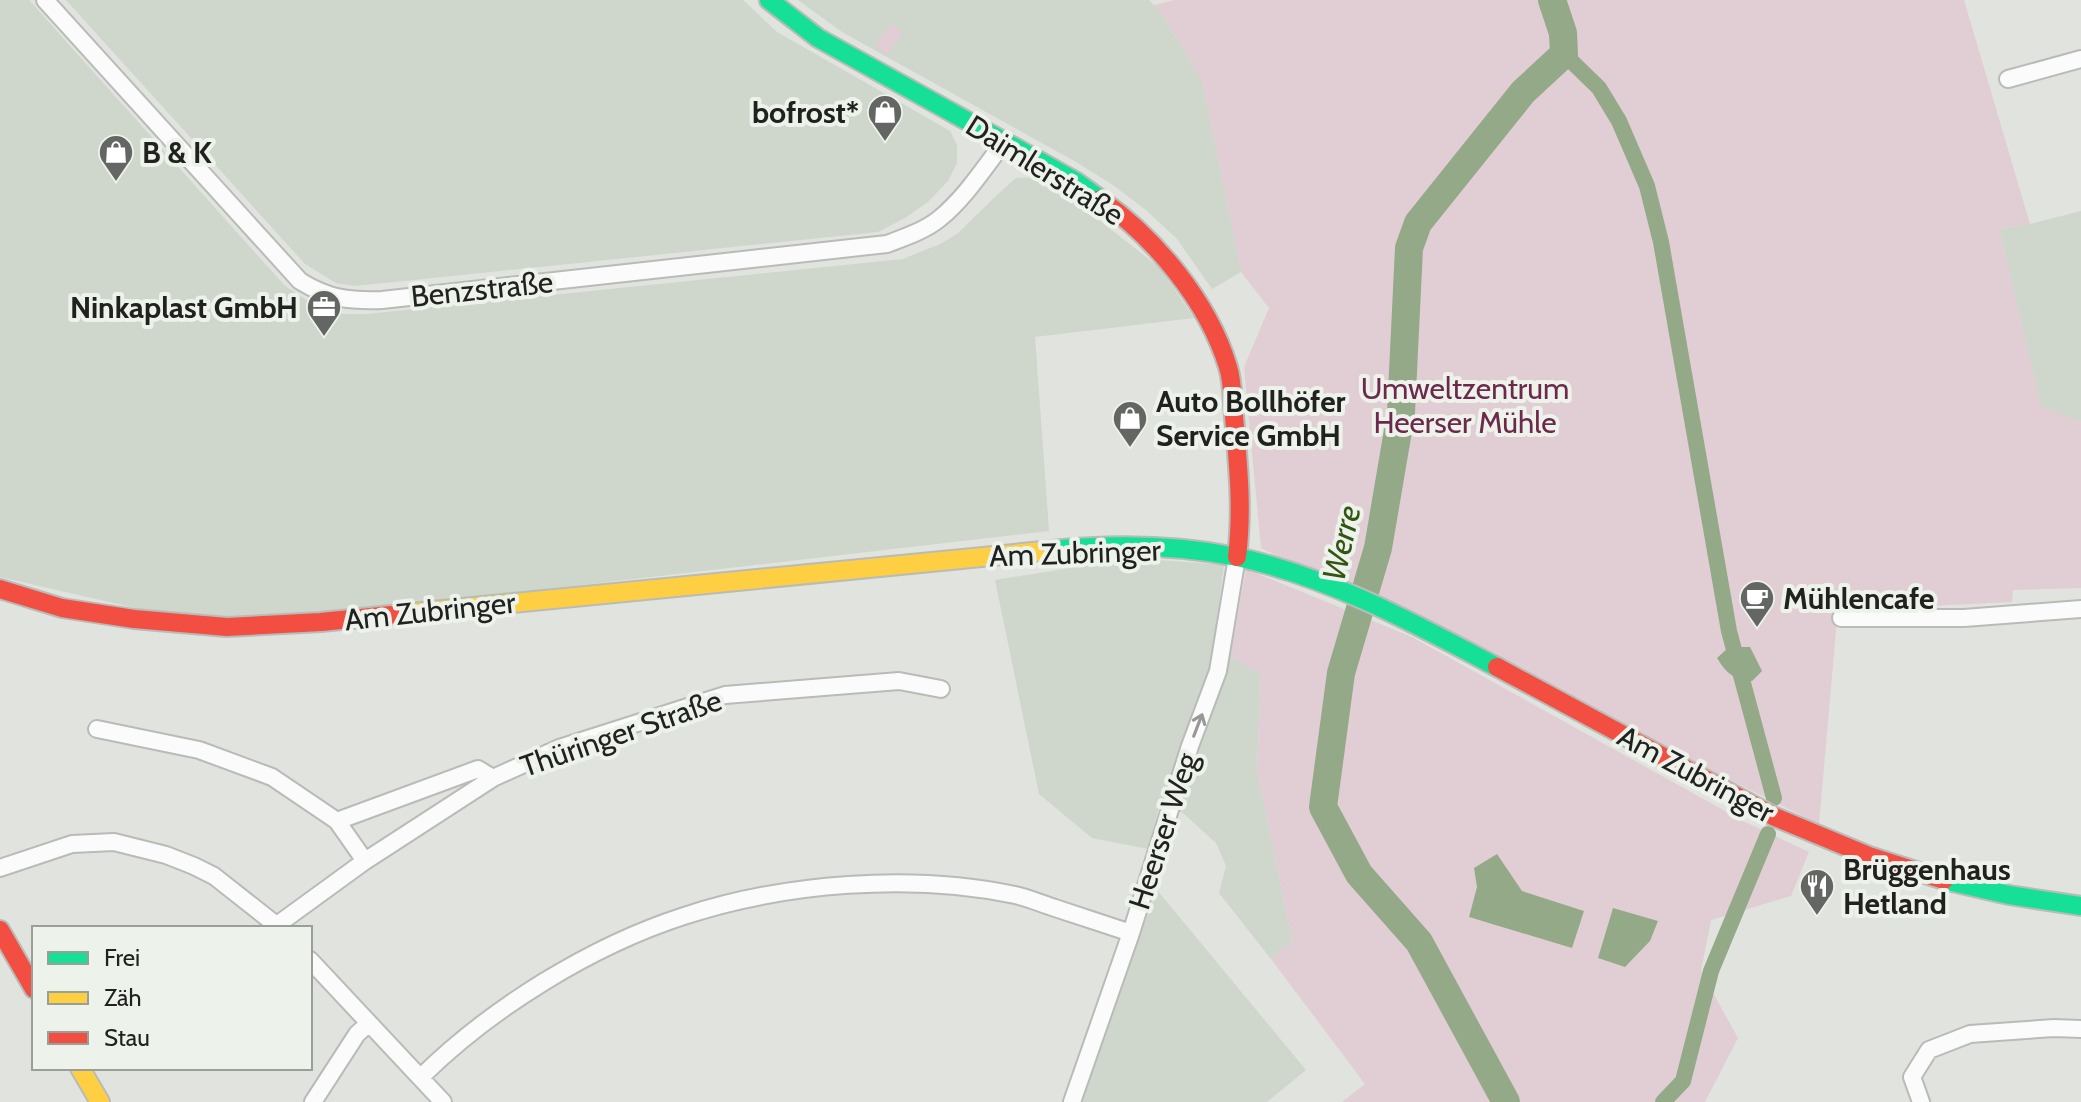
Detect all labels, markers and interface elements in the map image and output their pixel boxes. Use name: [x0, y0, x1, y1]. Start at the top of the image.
shop icon: bofrost*: [866, 93, 904, 143]
place label: bofrost*: [752, 94, 859, 131]
street label: Daimlerstraße: [959, 107, 1131, 233]
shop icon: B & K: [97, 133, 135, 183]
place label: B & K: [142, 134, 212, 171]
street label: Benzstraße: [409, 263, 555, 315]
office icon: Ninkaplast GmbH: [305, 288, 343, 338]
place label: Ninkaplast GmbH: [70, 289, 298, 326]
park label: Umweltzentrum Heerser Mühle: [1361, 370, 1569, 441]
place label: Auto Bollhöfer Service GmbH: [1156, 383, 1346, 454]
shop icon: Auto Bollhöfer Service GmbH: [1111, 399, 1149, 449]
water label: Werre: [1313, 502, 1369, 584]
street label: Am Zubringer: [989, 531, 1162, 574]
cafe icon: Mühlencafe: [1738, 579, 1776, 629]
place label: Mühlencafe: [1783, 580, 1934, 617]
street label: Am Zubringer: [343, 584, 518, 638]
street label: Thüringer Straße: [516, 681, 726, 785]
one-way arrow: [1192, 713, 1206, 738]
street label: Am Zubringer: [1611, 717, 1781, 831]
street label: Heerser Weg: [1120, 747, 1206, 914]
place label: Brüggenhaus Hetland: [1843, 851, 2011, 922]
restaurant icon: Brüggenhaus Hetland: [1798, 867, 1836, 917]
legend: [32, 926, 312, 1070]
text: Frei: [104, 943, 140, 972]
text: Zäh: [104, 983, 141, 1012]
text: Stau: [104, 1023, 150, 1052]

